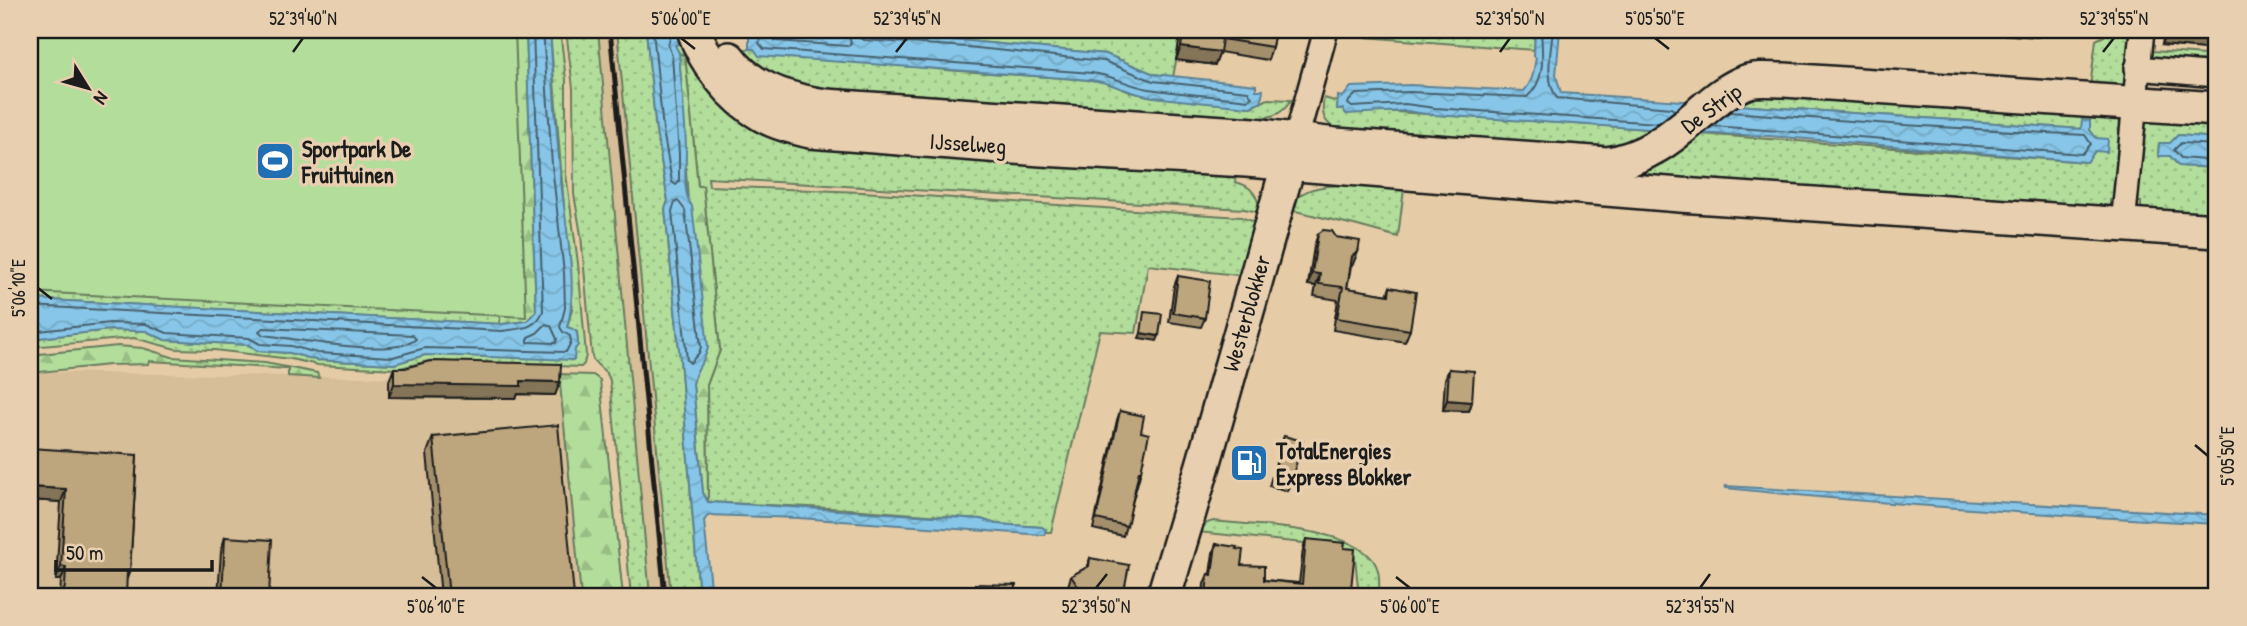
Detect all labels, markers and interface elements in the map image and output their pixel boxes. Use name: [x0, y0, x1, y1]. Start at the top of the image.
text: 52°39'40"N: [269, 6, 337, 31]
text: 5°06'00"E: [651, 6, 711, 31]
text: 52°39'45"N: [873, 6, 941, 31]
text: 52°39'50"N: [1476, 6, 1544, 31]
text: 5°05'50"E: [1625, 6, 1685, 31]
text: 52°39'55"N: [2080, 6, 2148, 31]
north arrow: [52, 52, 122, 122]
street label: De Strip: [1675, 75, 1748, 140]
text: N: [88, 86, 115, 110]
street label: IJsselweg: [929, 125, 1007, 161]
place label: Sportpark De Fruittuinen: [301, 133, 412, 190]
sports icon: Sportpark De Fruittuinen: [254, 140, 296, 182]
street label: Westerblokker: [1215, 251, 1277, 375]
text: 5°06'10"E: [6, 259, 31, 317]
text: 5°05'50"E: [2215, 426, 2240, 486]
place label: TotalEnergies Express Blokker: [1275, 435, 1412, 493]
fuel station icon: TotalEnergies Express Blokker: [1228, 442, 1270, 484]
scale bar: [56, 528, 212, 572]
text: 50 m: [66, 538, 103, 567]
text: 5°06'10"E: [407, 594, 465, 619]
text: 52°39'50"N: [1062, 594, 1130, 619]
text: 5°06'00"E: [1380, 594, 1440, 619]
text: 52°39'55"N: [1666, 594, 1734, 619]

